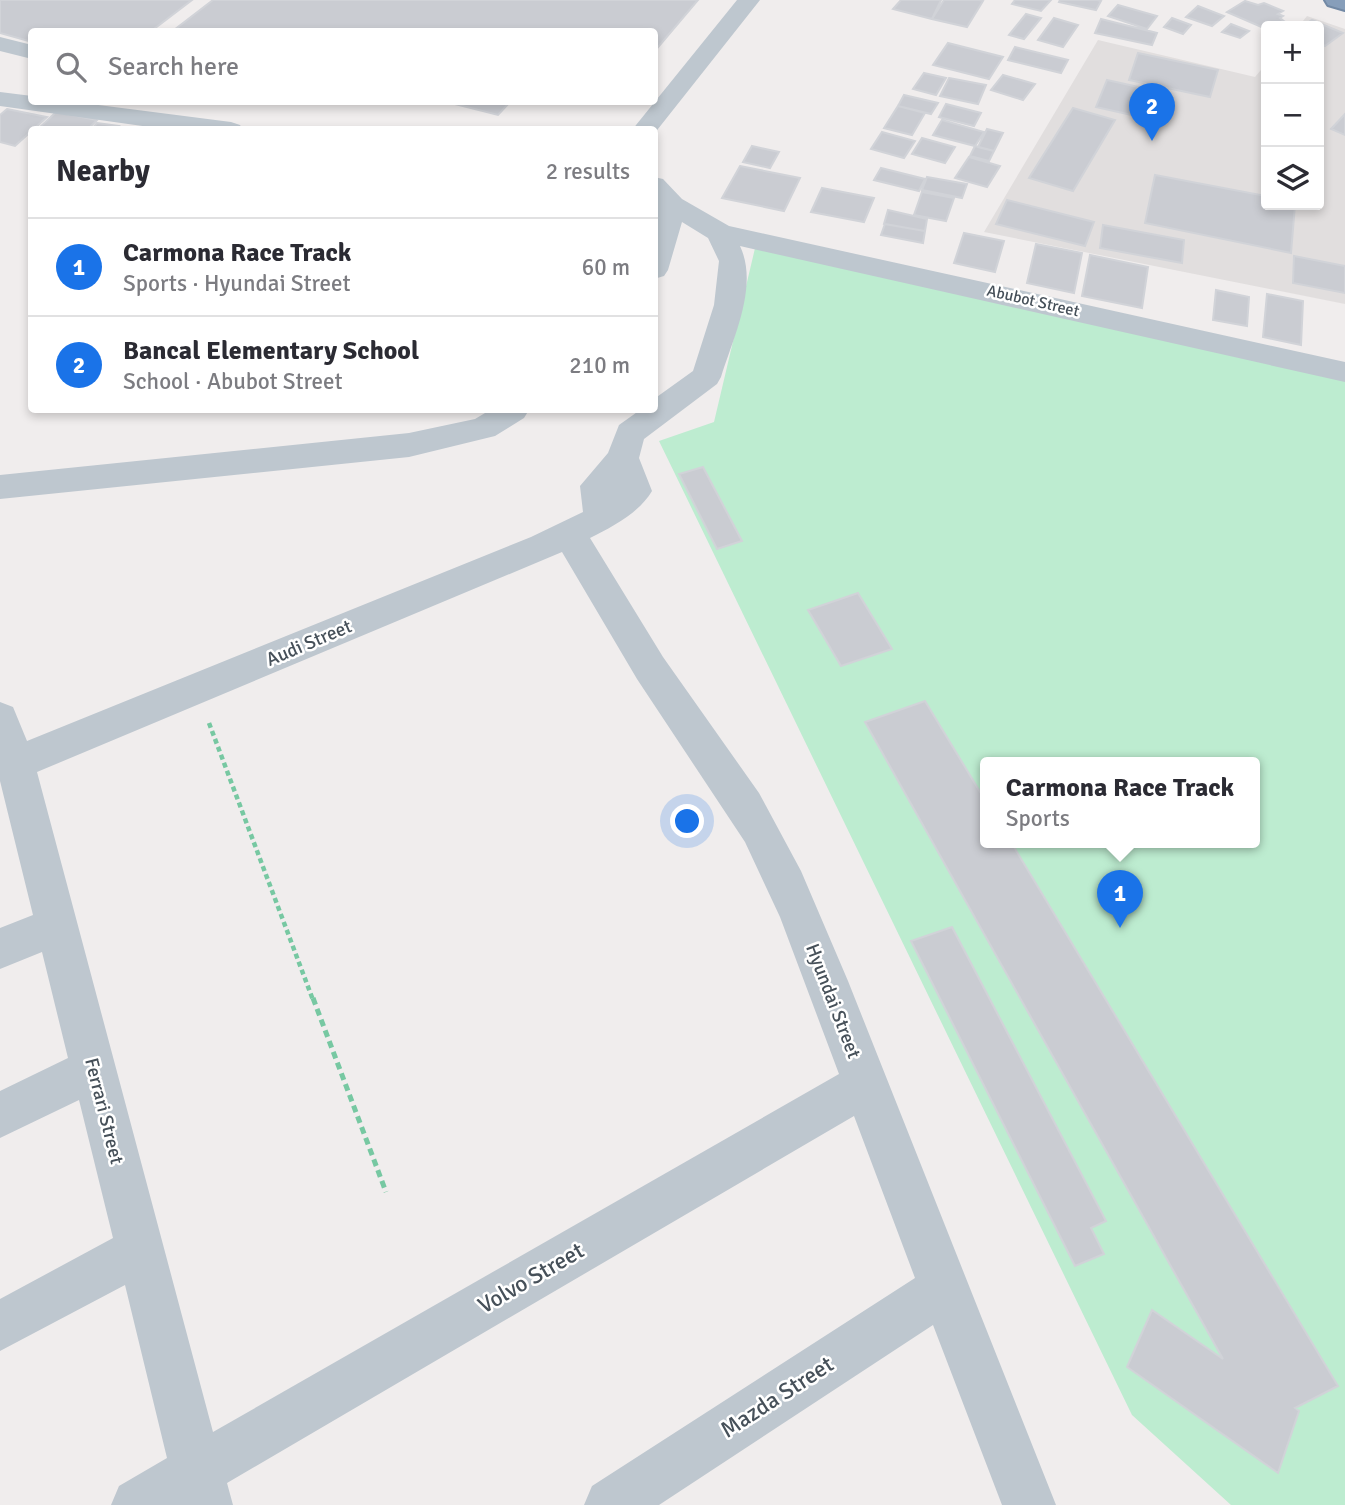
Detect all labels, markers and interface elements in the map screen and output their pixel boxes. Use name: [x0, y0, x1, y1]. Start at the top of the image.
map controls: [1261, 21, 1324, 210]
button: +: [1261, 21, 1324, 84]
search box: [28, 28, 658, 105]
icon: search: [52, 48, 90, 86]
text: Search here: [108, 51, 239, 83]
pin: 2: [1129, 83, 1175, 141]
button: −: [1261, 84, 1324, 147]
button: layers: [1261, 147, 1324, 210]
text: Nearby: [56, 153, 150, 190]
text: 2 results: [546, 157, 630, 186]
text: Carmona Race Track: [123, 237, 351, 269]
text: 1: [73, 253, 85, 282]
text: 60 m: [582, 253, 630, 282]
text: Sports · Hyundai Street: [123, 269, 351, 298]
street label: Abubot Street: [985, 281, 1082, 321]
text: Bancal Elementary School: [123, 335, 419, 367]
text: 2: [73, 351, 85, 380]
text: 210 m: [569, 351, 630, 380]
text: School · Abubot Street: [123, 367, 343, 396]
street label: Audi Street: [263, 614, 356, 672]
popup: [980, 757, 1260, 848]
text: Carmona Race Track: [1006, 772, 1234, 804]
your location: [670, 804, 704, 838]
text: Sports: [1006, 804, 1070, 833]
pin: 1: [1097, 870, 1143, 928]
street label: Hyundai Street: [800, 940, 866, 1062]
street label: Ferrari Street: [79, 1055, 129, 1167]
street label: Volvo Street: [473, 1236, 589, 1320]
street label: Mazda Street: [715, 1350, 839, 1444]

